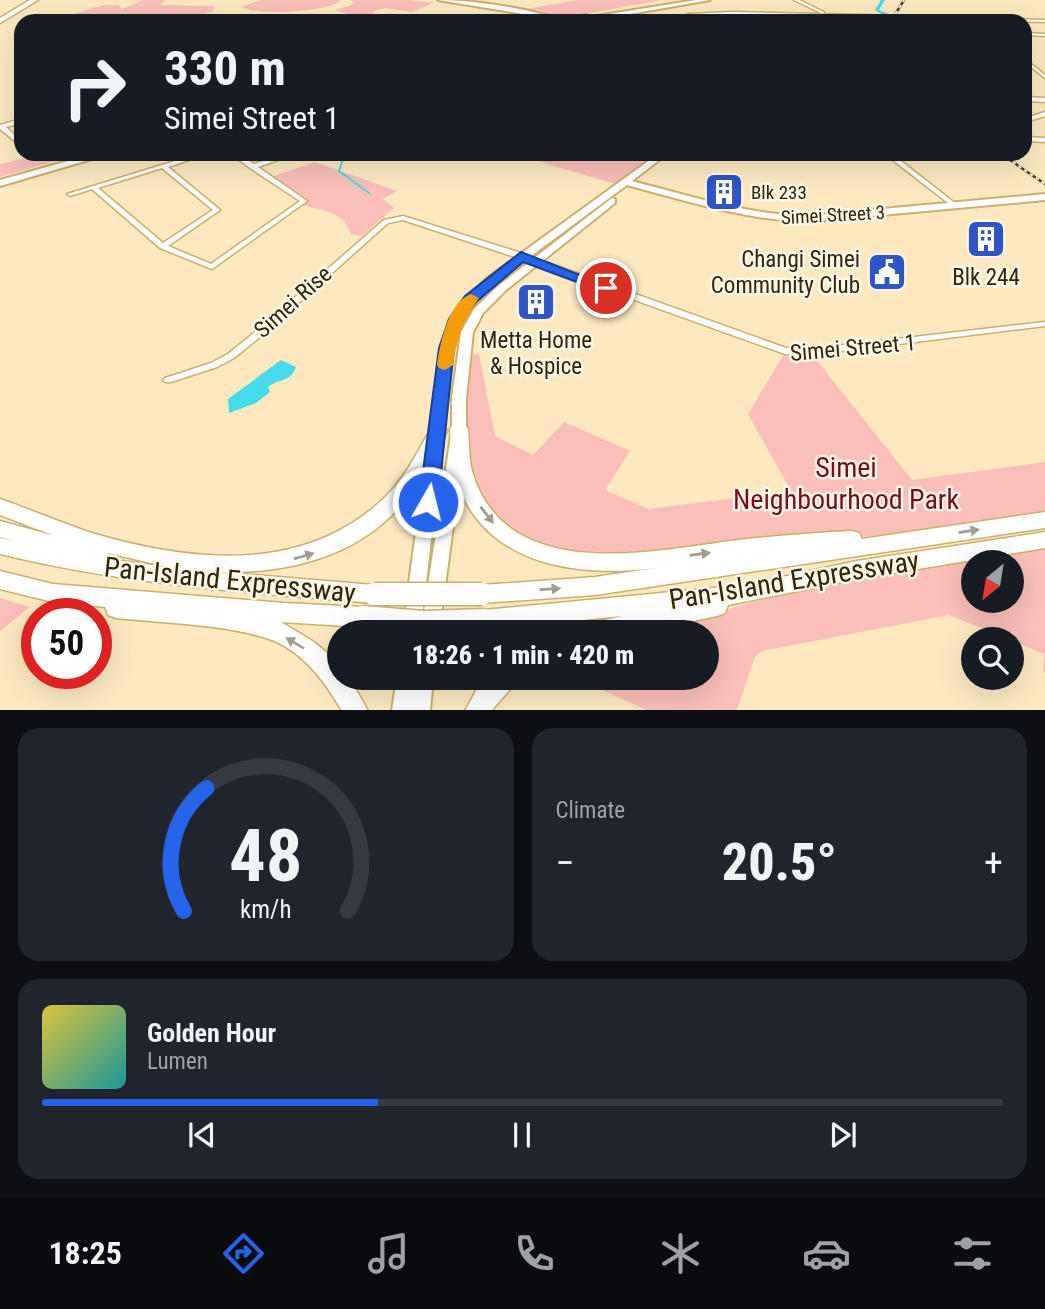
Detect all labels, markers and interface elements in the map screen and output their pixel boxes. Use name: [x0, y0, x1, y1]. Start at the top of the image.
text: 330 m: [164, 40, 286, 97]
icon: right: [49, 42, 140, 133]
text: Simei Street 1: [164, 99, 340, 137]
building icon: Blk 233: [703, 171, 745, 213]
place label: Blk 233: [751, 181, 807, 204]
street label: Simei Street 3: [780, 201, 886, 229]
building icon: Blk 244: [965, 218, 1007, 260]
place label: Changi Simei Community Club: [711, 246, 860, 299]
public building icon: Changi Simei Community Club: [866, 251, 908, 293]
pin: [576, 258, 636, 318]
street label: Simei Rise: [249, 260, 337, 344]
place label: Blk 244: [952, 264, 1020, 291]
icon: arrive: [587, 269, 625, 307]
building icon: Metta Home & Hospice: [515, 281, 557, 323]
place label: Metta Home & Hospice: [480, 327, 592, 380]
street label: Simei Street 1: [789, 329, 917, 367]
park label: Simei Neighbourhood Park: [733, 451, 959, 516]
position arrow: [391, 465, 465, 539]
one-way arrow: [479, 505, 494, 523]
one-way arrow: [958, 525, 980, 536]
street label: Pan-Island Expressway: [667, 544, 922, 616]
one-way arrow: [689, 549, 711, 560]
street label: Pan-Island Expressway: [103, 550, 358, 610]
north arrow: [961, 550, 1024, 612]
map controls: [961, 550, 1024, 690]
one-way arrow: [293, 551, 314, 561]
one-way arrow: [539, 583, 561, 594]
speed limit sign: 50: [21, 598, 112, 689]
button: search: [961, 627, 1024, 690]
one-way arrow: [286, 637, 305, 649]
text: 18:26 · 1 min · 420 m: [412, 640, 634, 670]
text: Climate: [556, 797, 625, 824]
text: 48: [229, 813, 303, 899]
text: 20.5°: [722, 832, 837, 893]
text: −: [556, 841, 575, 885]
text: +: [984, 841, 1003, 885]
text: km/h: [240, 894, 291, 923]
text: Golden Hour: [147, 1018, 276, 1048]
text: Lumen: [147, 1048, 208, 1075]
icon: previous: [183, 1116, 221, 1154]
icon: pause: [503, 1116, 541, 1154]
icon: next: [824, 1116, 862, 1154]
icon: directions: [219, 1229, 268, 1278]
icon: music: [364, 1229, 413, 1278]
icon: phone: [510, 1229, 559, 1278]
icon: climate: [656, 1229, 705, 1278]
icon: car: [802, 1229, 851, 1278]
icon: filters: [948, 1229, 997, 1278]
text: 18:25: [48, 1234, 122, 1272]

